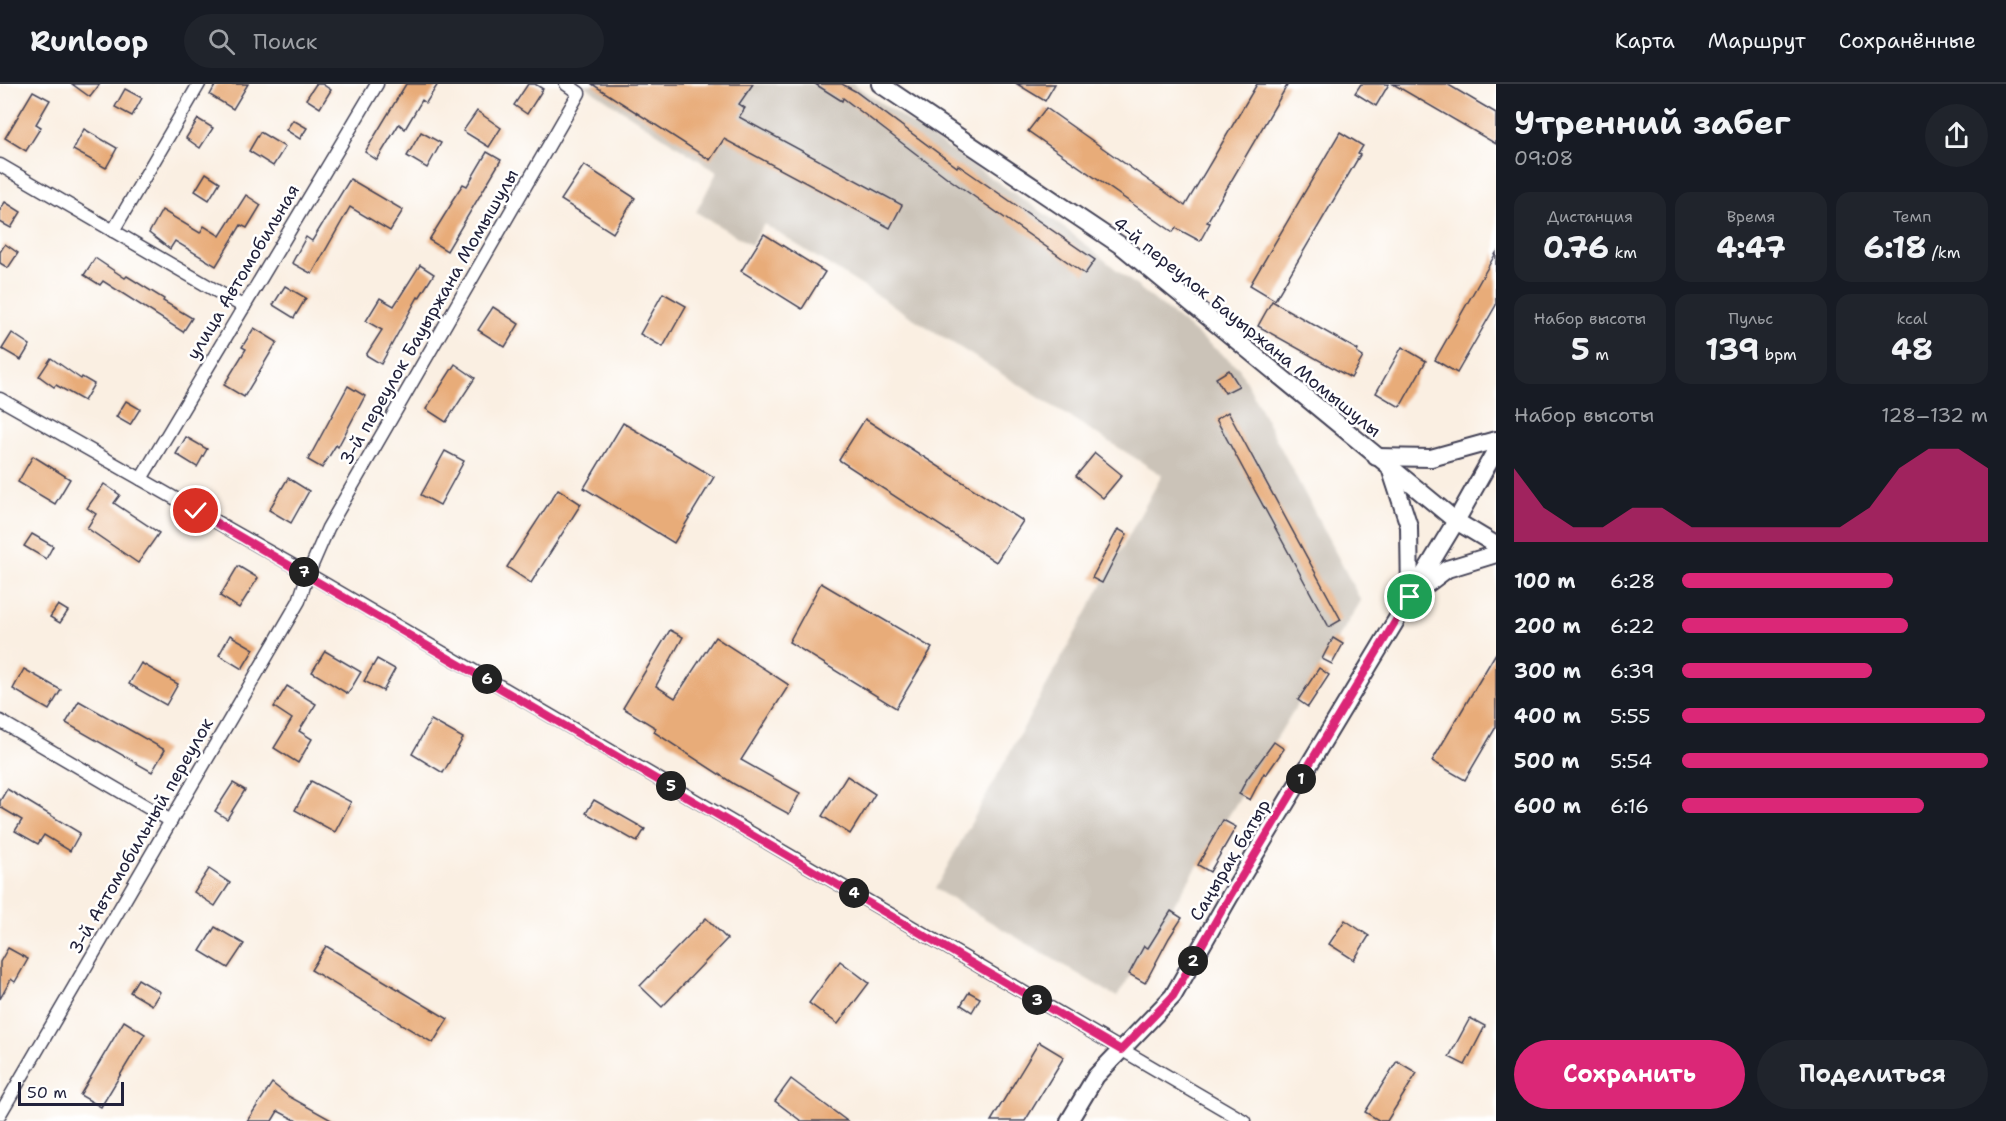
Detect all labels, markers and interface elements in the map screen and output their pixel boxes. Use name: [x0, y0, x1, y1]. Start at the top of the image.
search box: [184, 14, 604, 68]
text: Runloop: [30, 22, 148, 60]
icon: search: [205, 25, 238, 58]
text: Поиск: [253, 27, 317, 56]
text: Карта: [1615, 27, 1675, 55]
text: Маршрут: [1708, 27, 1806, 55]
text: Сохранённые: [1839, 27, 1976, 55]
text: Утренний забег: [1514, 100, 1791, 145]
button: share: [1925, 104, 1988, 167]
text: 09:08: [1514, 145, 1574, 171]
street label: 3-й переулок Бауыржана Момышулы: [334, 165, 524, 469]
street label: улица Автомобильная: [181, 180, 305, 364]
text: Дистанция: [1547, 206, 1633, 227]
text: Время: [1727, 206, 1775, 227]
text: Темп: [1893, 206, 1931, 227]
street label: 4-й переулок Бауыржана Момышулы: [1108, 211, 1386, 443]
text: 0.76: [1543, 227, 1609, 268]
text: 4:47: [1716, 227, 1786, 268]
text: 6:18: [1864, 227, 1926, 268]
text: km: [1609, 242, 1637, 263]
text: /km: [1926, 242, 1960, 263]
text: Набор высоты: [1534, 308, 1646, 329]
text: Пульс: [1729, 308, 1773, 329]
text: kcal: [1896, 308, 1928, 329]
text: 5: [1571, 329, 1590, 370]
text: 139: [1705, 329, 1759, 370]
text: 48: [1891, 329, 1933, 370]
text: m: [1590, 344, 1609, 365]
text: bpm: [1759, 344, 1797, 365]
text: Набор высоты: [1514, 402, 1654, 428]
text: 128–132 m: [1881, 402, 1988, 428]
pin: [170, 485, 221, 536]
icon: check: [179, 494, 212, 527]
pin: 7: [289, 557, 319, 587]
text: 7: [298, 561, 310, 582]
text: 100 m: [1514, 568, 1576, 594]
text: 6:28: [1610, 568, 1655, 594]
pin: [1384, 571, 1435, 622]
icon: arrive: [1393, 580, 1426, 613]
text: 200 m: [1514, 613, 1581, 639]
text: 6:22: [1610, 613, 1655, 639]
text: 300 m: [1514, 658, 1581, 684]
text: 6:39: [1610, 658, 1655, 684]
pin: 6: [472, 664, 502, 694]
text: 6: [481, 668, 493, 689]
text: 400 m: [1514, 703, 1581, 729]
text: 5:55: [1610, 703, 1650, 729]
street label: 3-й Автомобильный переулок: [63, 713, 219, 958]
text: 500 m: [1514, 748, 1580, 774]
text: 5:54: [1610, 748, 1652, 774]
pin: 1: [1286, 764, 1316, 794]
text: 1: [1297, 768, 1305, 789]
pin: 5: [656, 771, 686, 801]
text: 5: [666, 775, 676, 796]
text: 600 m: [1514, 793, 1581, 819]
text: 6:16: [1610, 793, 1649, 819]
street label: Саңырақ батыр: [1184, 795, 1276, 925]
pin: 4: [839, 878, 869, 908]
text: 4: [848, 882, 860, 903]
pin: 2: [1178, 946, 1208, 976]
text: 2: [1187, 950, 1199, 971]
pin: 3: [1022, 985, 1052, 1015]
text: 3: [1031, 989, 1043, 1010]
button: Сохранить: [1514, 1040, 1745, 1109]
button: Поделиться: [1757, 1040, 1988, 1109]
scale bar: [18, 1079, 124, 1106]
text: 50 m: [27, 1082, 67, 1103]

